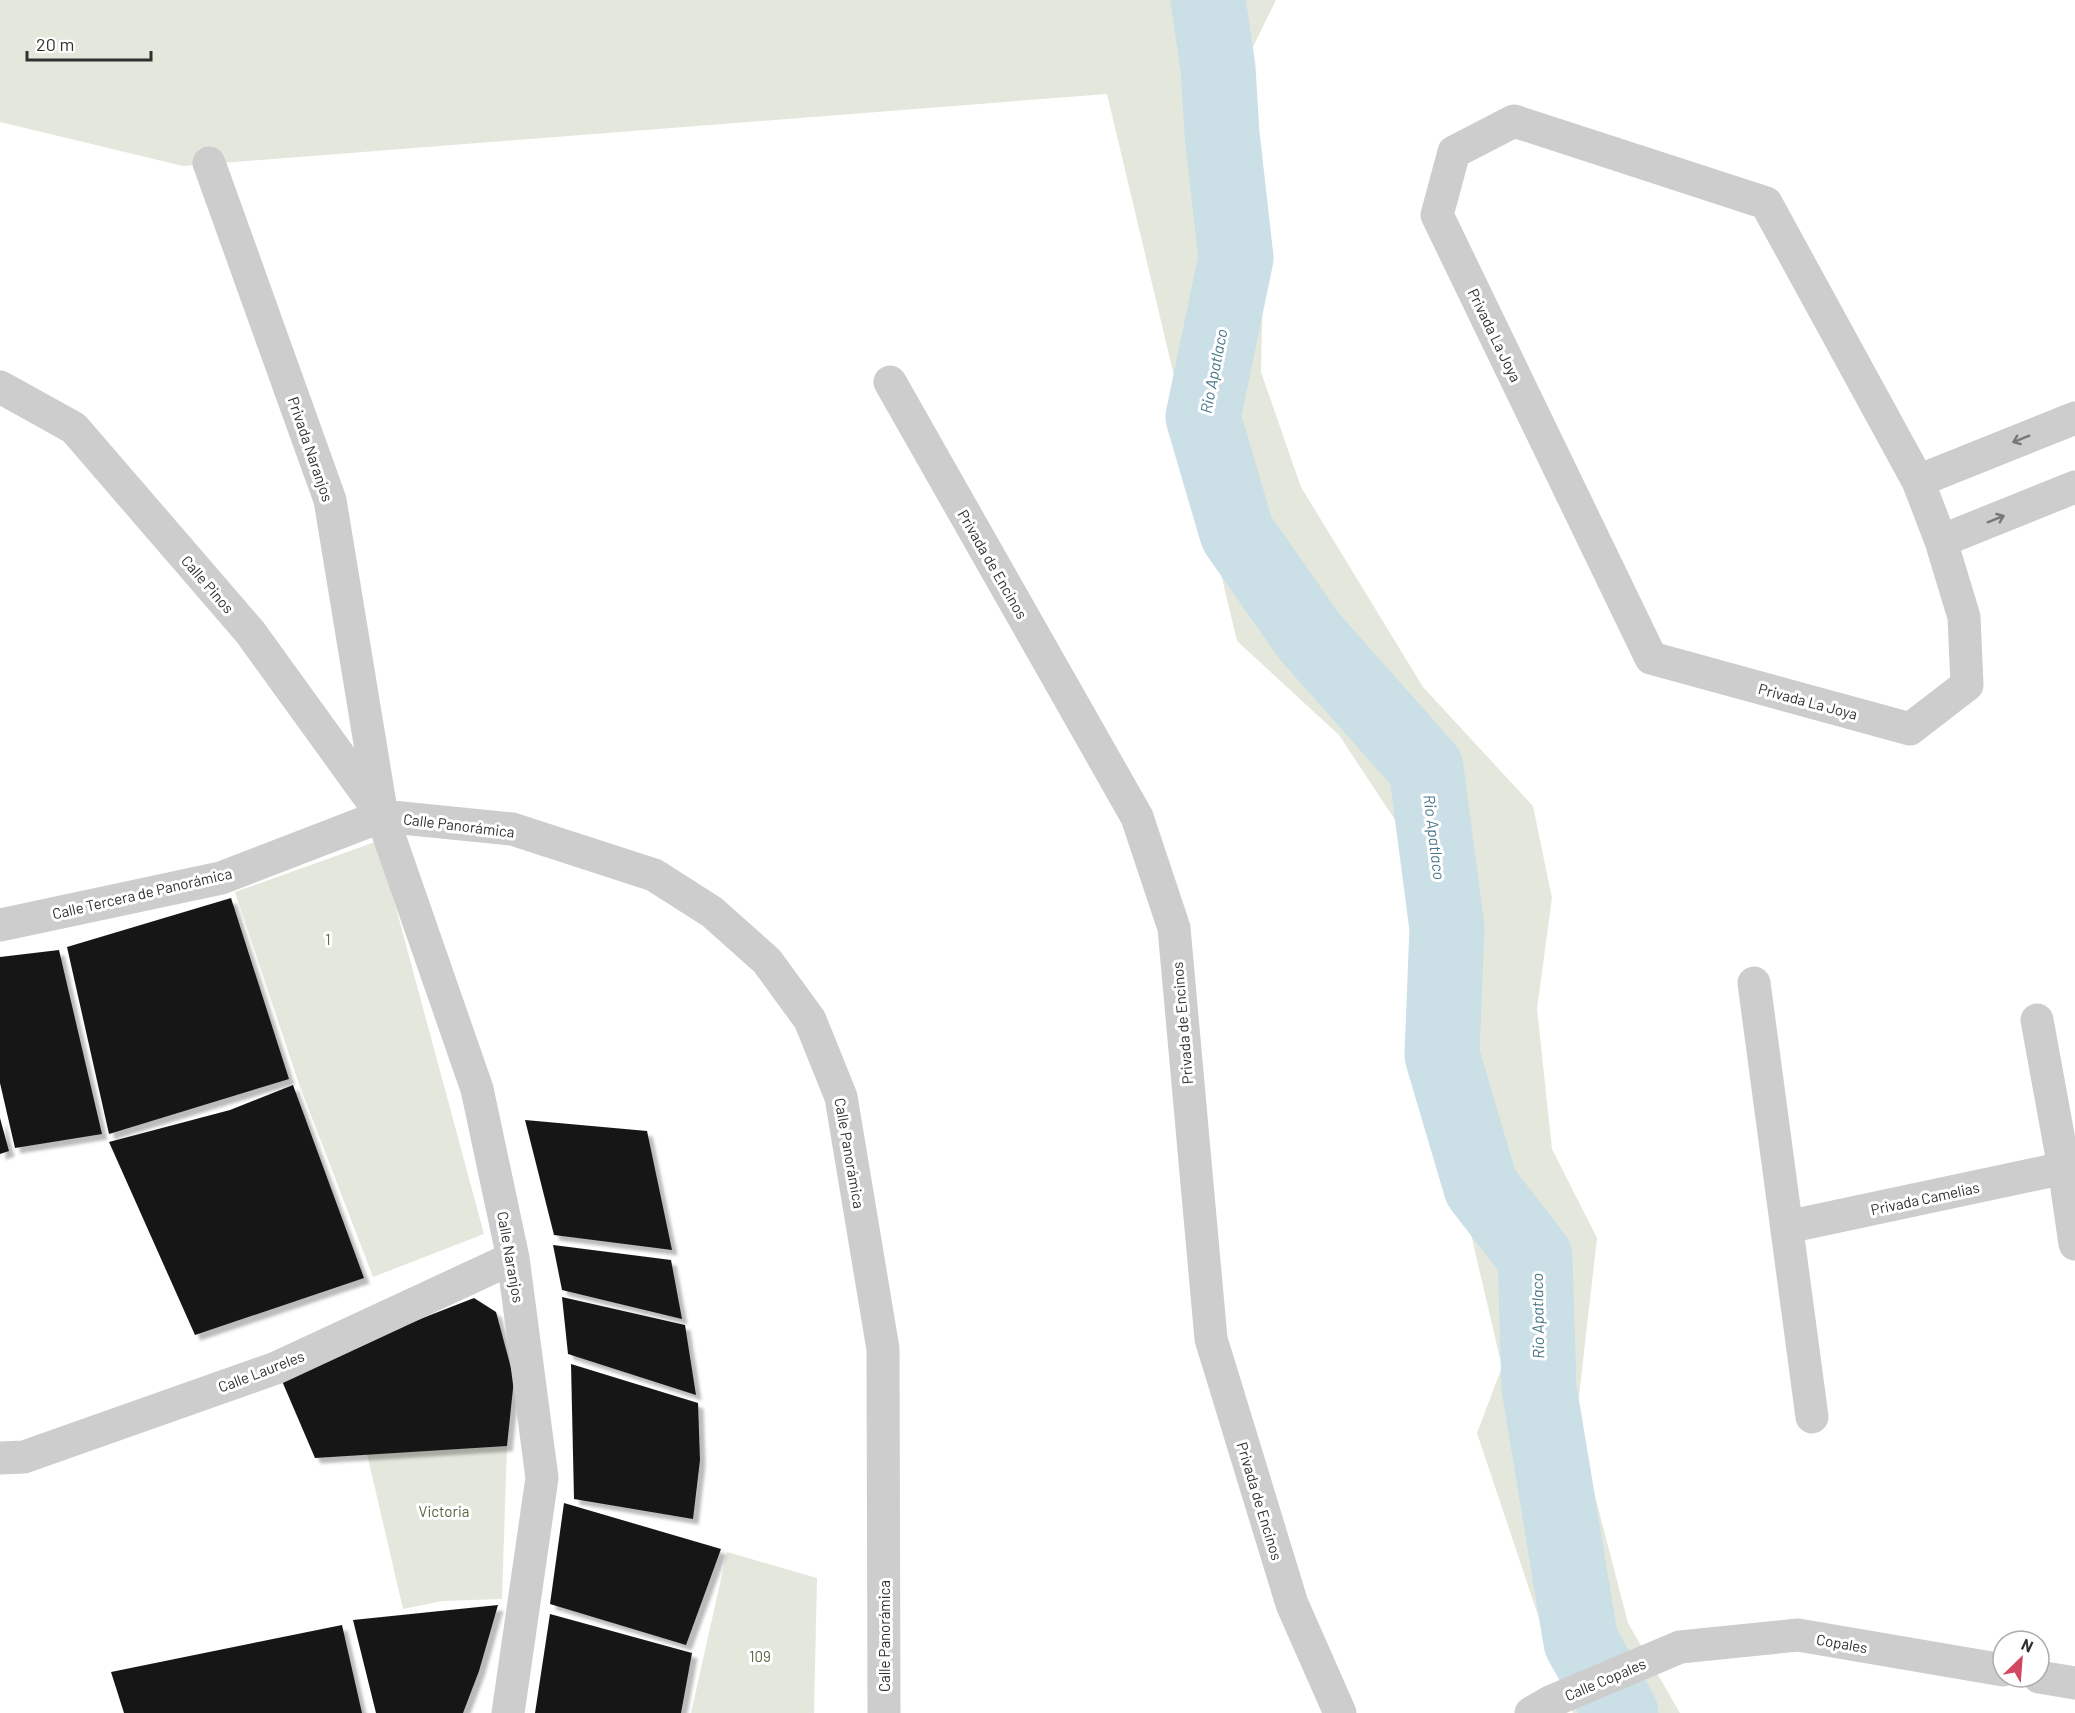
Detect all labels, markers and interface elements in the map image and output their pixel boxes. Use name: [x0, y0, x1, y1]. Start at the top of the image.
scale bar: [27, 24, 152, 62]
text: 20 m: [36, 33, 74, 55]
street label: Privada La Joya: [1465, 285, 1525, 385]
water label: Rio Apatlaco: [1196, 327, 1230, 415]
street label: Privada Naranjos: [285, 394, 337, 504]
one-way arrow: [2012, 435, 2031, 446]
street label: Privada de Encinos: [954, 506, 1032, 622]
one-way arrow: [1986, 513, 2004, 524]
street label: Calle Pinos: [178, 551, 238, 617]
street label: Privada La Joya: [1757, 679, 1859, 723]
water label: Rio Apatlaco: [1420, 793, 1450, 881]
street label: Calle Panorámica: [402, 809, 516, 841]
street label: Calle Tercera de Panorámica: [50, 864, 234, 922]
park label: 1: [325, 930, 331, 948]
street label: Privada de Encinos: [1168, 961, 1196, 1085]
street label: Calle Panorámica: [831, 1096, 869, 1210]
street label: Privada Camelias: [1869, 1178, 1981, 1218]
street label: Calle Naranjos: [494, 1210, 528, 1304]
water label: Rio Apatlaco: [1527, 1273, 1547, 1359]
street label: Calle Laureles: [215, 1346, 307, 1396]
street label: Privada de Encinos: [1233, 1440, 1287, 1562]
park label: Victoria: [419, 1502, 469, 1520]
street label: Calle Panorámica: [875, 1580, 893, 1692]
north arrow: [1991, 1629, 2051, 1689]
street label: Copales: [1815, 1630, 1869, 1656]
text: N: [2019, 1634, 2036, 1656]
park label: 109: [749, 1647, 771, 1665]
street label: Calle Copales: [1562, 1654, 1648, 1704]

